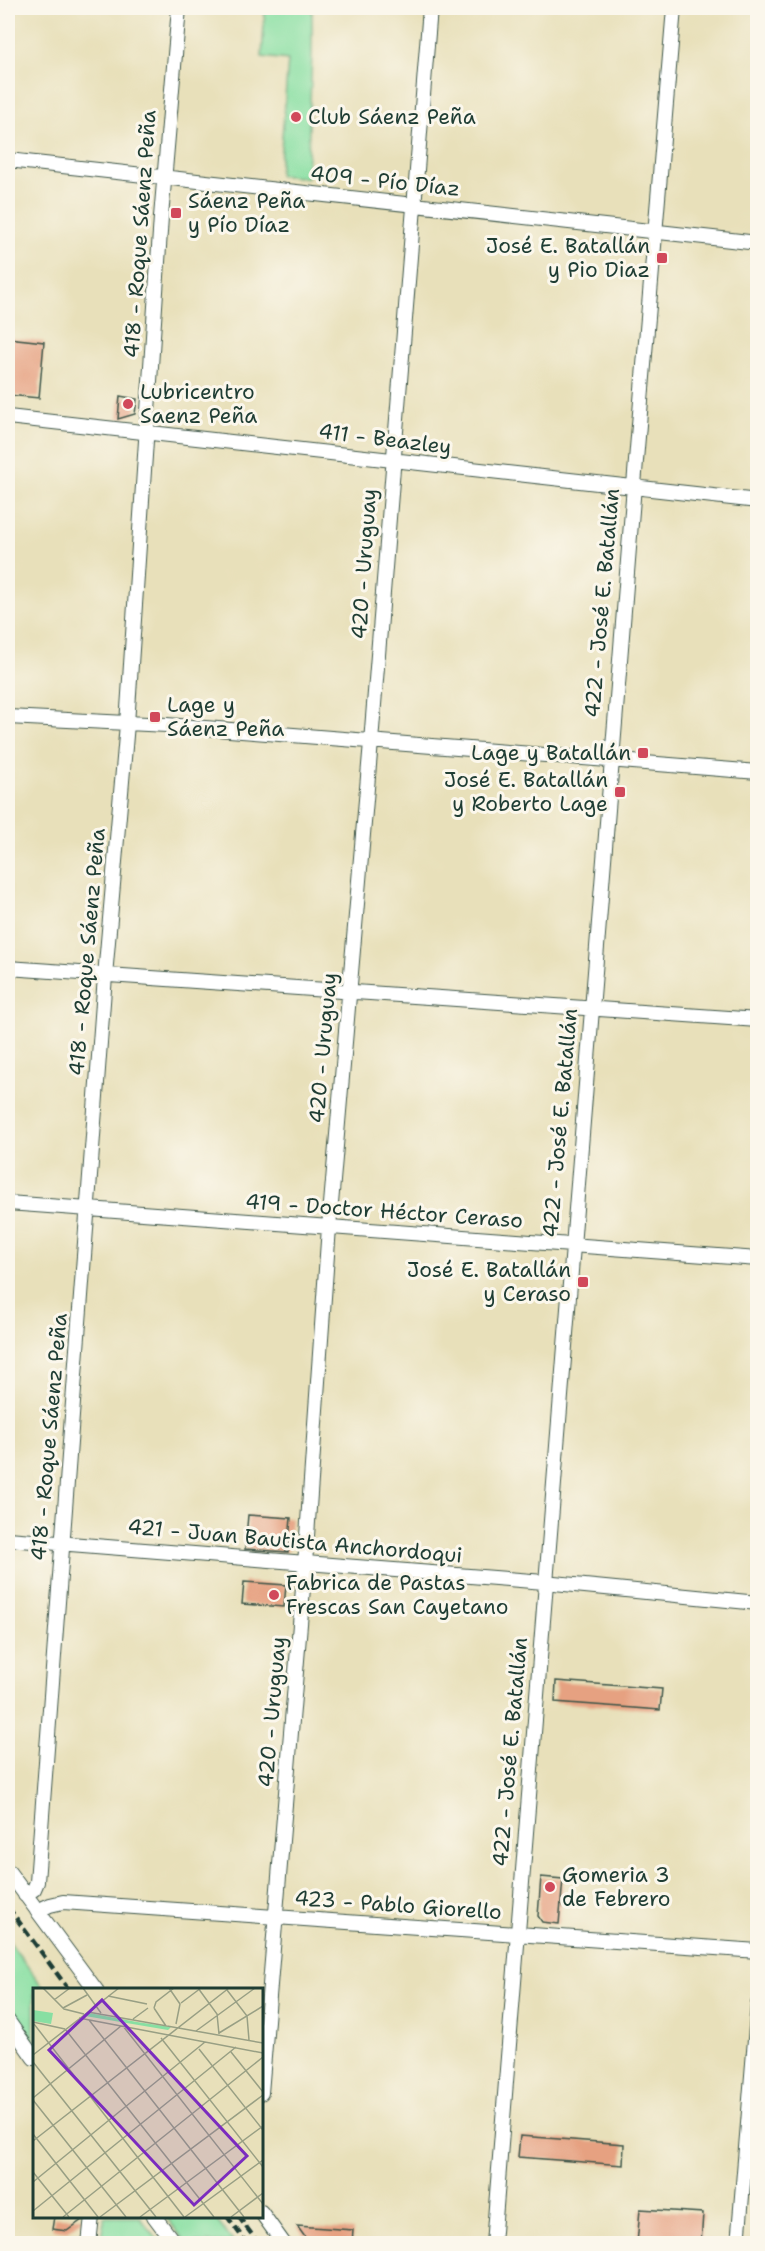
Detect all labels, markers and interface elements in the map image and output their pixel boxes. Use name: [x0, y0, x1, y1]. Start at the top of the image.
place label: Club Sáenz Peña: [308, 103, 476, 131]
street label: 418 - Roque Sáenz Peña: [117, 109, 163, 359]
marker: Club Sáenz Peña: [289, 110, 303, 124]
street label: 409 - Pío Díaz: [309, 159, 461, 203]
place label: Sáenz Peña y Pío Díaz: [188, 187, 305, 239]
marker: Sáenz Peña y Pío Díaz: [169, 206, 183, 220]
place label: José E. Batallán y Pio Diaz: [486, 232, 650, 284]
marker: José E. Batallán y Pio Diaz: [655, 251, 669, 265]
place label: Lubricentro Saenz Peña: [140, 378, 257, 430]
marker: Lubricentro Saenz Peña: [121, 397, 135, 411]
street label: 411 - Beazley: [317, 417, 453, 461]
street label: 422 - José E. Batallán: [578, 487, 626, 719]
street label: 420 - Uruguay: [345, 488, 383, 640]
place label: Lage y Sáenz Peña: [167, 691, 284, 743]
marker: Lage y Sáenz Peña: [148, 710, 162, 724]
place label: Lage y Batallán: [471, 739, 631, 767]
marker: Lage y Batallán: [636, 746, 650, 760]
place label: José E. Batallán y Roberto Lage: [444, 766, 608, 818]
marker: José E. Batallán y Roberto Lage: [613, 785, 627, 799]
street label: 418 - Roque Sáenz Peña: [62, 827, 112, 1077]
street label: 420 - Uruguay: [302, 971, 344, 1125]
street label: 422 - José E. Batallán: [536, 1007, 584, 1239]
street label: 419 - Doctor Héctor Ceraso: [244, 1187, 524, 1235]
place label: José E. Batallán y Ceraso: [407, 1256, 571, 1308]
marker: José E. Batallán y Ceraso: [576, 1275, 590, 1289]
street label: 418 - Roque Sáenz Peña: [24, 1312, 74, 1562]
street label: 421 - Juan Bautista Anchordoqui: [126, 1512, 464, 1570]
place label: Fabrica de Pastas Frescas San Cayetano: [286, 1569, 509, 1621]
marker: Fabrica de Pastas Frescas San Cayetano: [267, 1588, 281, 1602]
street label: 420 - Uruguay: [251, 1635, 293, 1789]
street label: 422 - José E. Batallán: [486, 1636, 534, 1868]
place label: Gomeria 3 de Febrero: [562, 1861, 671, 1913]
marker: Gomeria 3 de Febrero: [543, 1880, 557, 1894]
street label: 423 - Pablo Giorello: [293, 1884, 503, 1926]
inset map: [33, 1988, 262, 2218]

